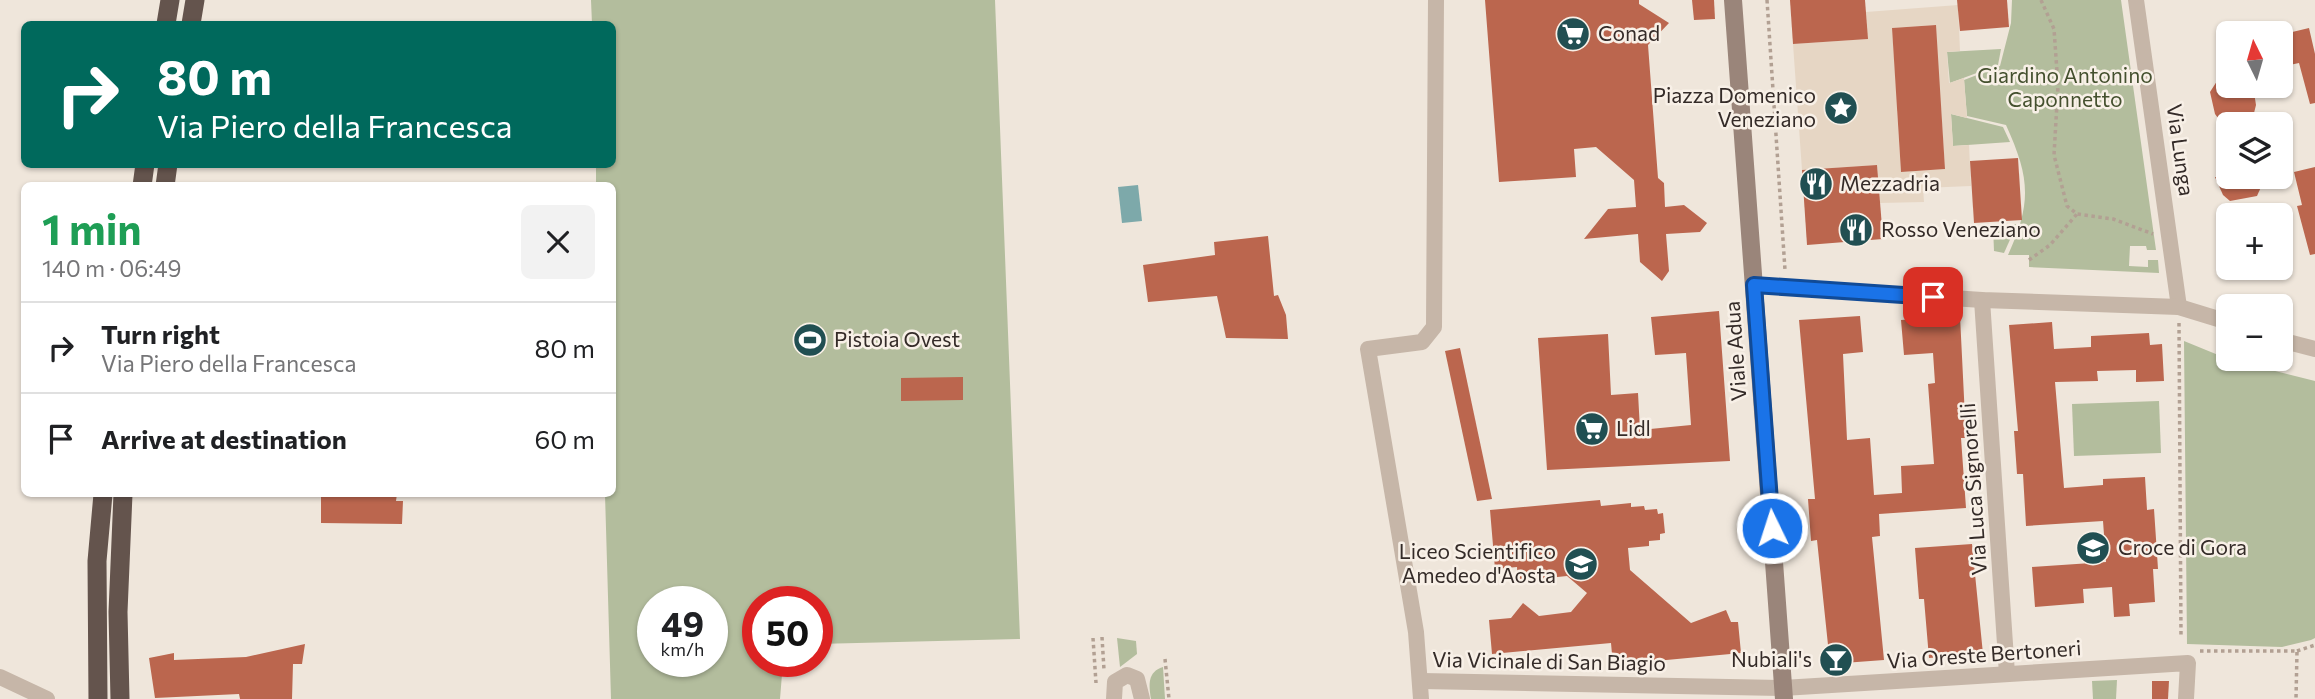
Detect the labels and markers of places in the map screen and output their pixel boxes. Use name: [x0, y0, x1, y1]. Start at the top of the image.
supermarket icon: Conad: [1554, 15, 1592, 53]
place label: Conad: [1598, 20, 1660, 45]
place label: Piazza Domenico Veneziano: [1653, 82, 1816, 131]
place icon: Piazza Domenico Veneziano: [1822, 89, 1860, 127]
restaurant icon: Mezzadria: [1797, 165, 1835, 203]
place label: Mezzadria: [1840, 170, 1940, 195]
restaurant icon: Rosso Veneziano: [1837, 211, 1875, 249]
place label: Rosso Veneziano: [1881, 216, 2041, 241]
pin: [1903, 267, 1963, 327]
sports icon: Pistoia Ovest: [791, 321, 829, 359]
place label: Pistoia Ovest: [834, 326, 960, 351]
supermarket icon: Lidl: [1573, 410, 1611, 448]
place label: Lidl: [1616, 415, 1651, 440]
school or university icon: Croce di Gora: [2074, 529, 2112, 567]
place label: Croce di Gora: [2118, 534, 2247, 559]
place label: Liceo Scientifico Amedeo d'Aosta: [1399, 538, 1556, 587]
school or university icon: Liceo Scientifico Amedeo d'Aosta: [1562, 545, 1600, 583]
bar icon: Nubiali's: [1817, 641, 1855, 679]
place label: Nubiali's: [1731, 646, 1812, 671]

